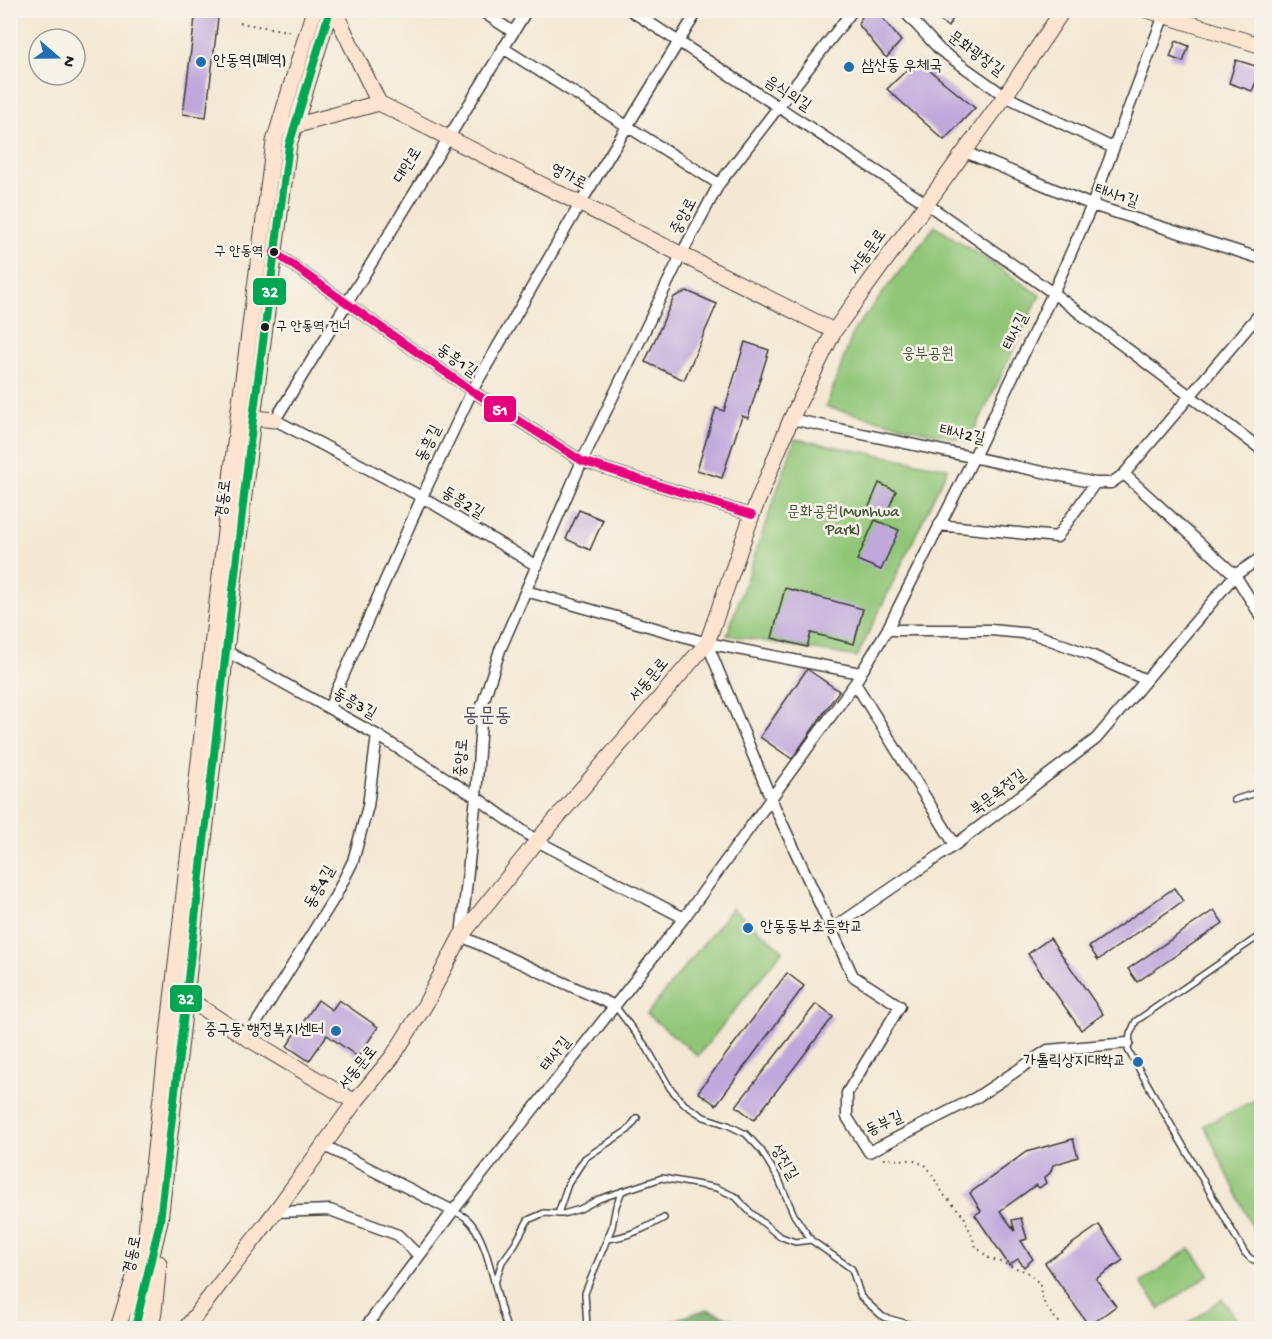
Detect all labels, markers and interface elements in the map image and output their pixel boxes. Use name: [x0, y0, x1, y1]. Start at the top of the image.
north arrow: [27, 27, 87, 87]
street label: 문화광장길: [943, 28, 1007, 82]
text: N: [57, 53, 79, 70]
place label: 안동역(폐역): [213, 53, 286, 72]
marker: 안동역(폐역): [194, 55, 208, 69]
place label: 삼산동 우체국: [861, 58, 942, 77]
marker: 삼산동 우체국: [842, 60, 856, 74]
street label: 음식의길: [760, 73, 814, 117]
street label: 대안로: [391, 145, 427, 187]
street label: 영가로: [546, 161, 590, 195]
street label: 태사1길: [1092, 181, 1140, 213]
street label: 중앙로: [668, 195, 702, 239]
street label: 서동문로: [846, 227, 892, 279]
place label: 구 안동역: [215, 244, 263, 261]
marker: 구 안동역: [268, 246, 280, 258]
line badge: 32: [252, 277, 287, 306]
text: 32: [261, 285, 278, 304]
street label: 태사길: [1000, 310, 1034, 354]
place label: 구 안동역 건너: [276, 319, 350, 336]
marker: 구 안동역 건너: [259, 321, 271, 333]
street label: 동흥1길: [432, 340, 481, 383]
park label: 웅부공원: [902, 346, 954, 365]
line badge: 51: [483, 395, 517, 423]
text: 51: [493, 403, 507, 422]
street label: 동흥길: [412, 422, 447, 466]
street label: 태사2길: [937, 422, 987, 450]
street label: 경동로: [213, 479, 237, 519]
street label: 동흥2길: [437, 483, 487, 524]
park label: 문화공원(Munhwa Park): [787, 504, 900, 541]
street label: 서동문로: [626, 655, 674, 707]
street label: 동흥3길: [329, 684, 380, 725]
district label: 동문동: [463, 706, 511, 729]
street label: 중앙로: [452, 738, 474, 778]
street label: 북문옥정길: [968, 767, 1031, 821]
street label: 동흥4길: [301, 863, 341, 913]
place label: 안동동부초등학교: [760, 919, 863, 938]
marker: 안동동부초등학교: [741, 921, 755, 935]
line badge: 32: [169, 984, 203, 1013]
text: 32: [177, 992, 194, 1011]
place label: 중구동 행정복지센터: [204, 1022, 324, 1041]
marker: 중구동 행정복지센터: [329, 1024, 343, 1038]
street label: 태사길: [538, 1034, 576, 1076]
street label: 서동문로: [335, 1043, 383, 1095]
place label: 가톨릭상지대학교: [1023, 1053, 1126, 1072]
marker: 가톨릭상지대학교: [1131, 1055, 1145, 1069]
street label: 동부길: [863, 1108, 907, 1142]
street label: 성진길: [765, 1142, 801, 1185]
street label: 경동로: [121, 1234, 147, 1276]

